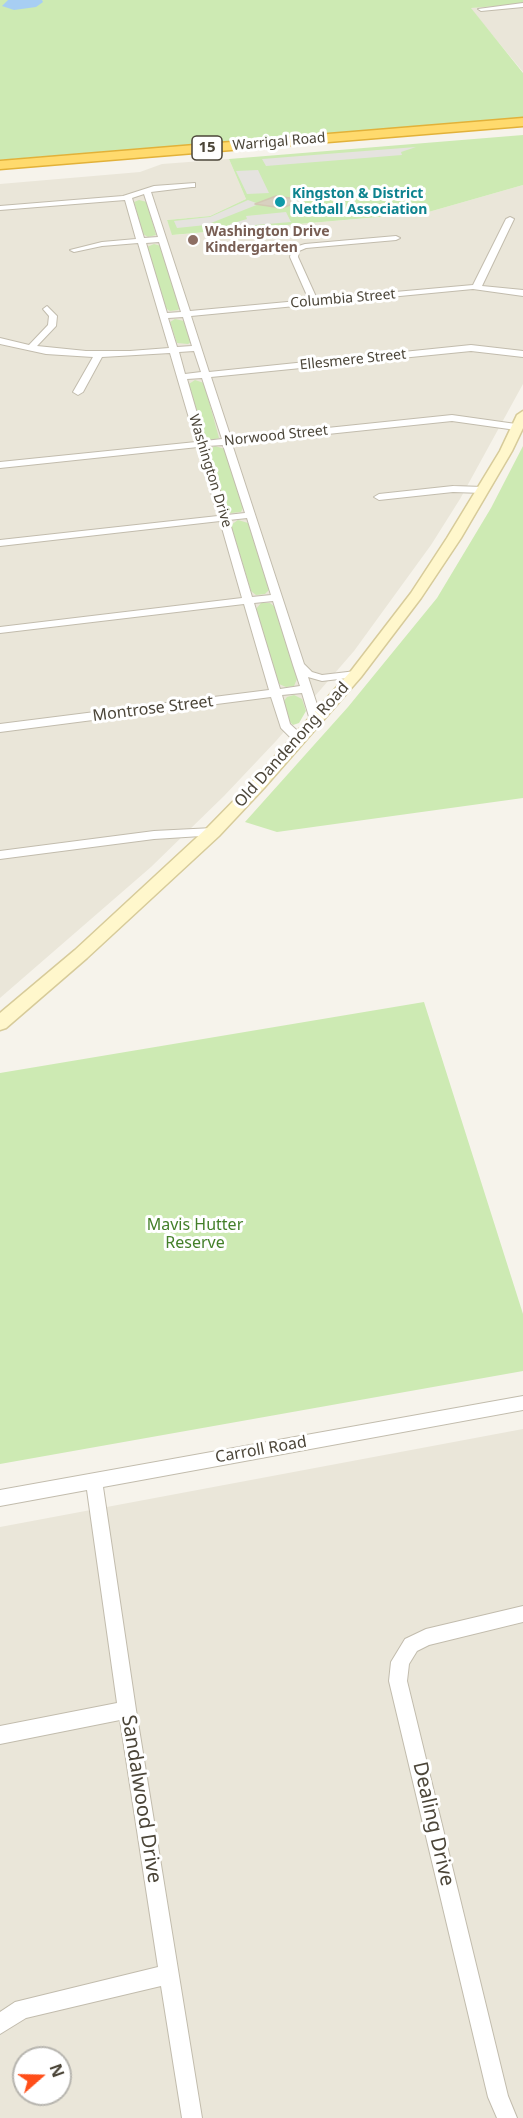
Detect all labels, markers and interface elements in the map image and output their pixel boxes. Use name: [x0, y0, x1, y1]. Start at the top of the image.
street label: Warrigal Road: [232, 130, 326, 154]
road number: 15: [192, 136, 222, 160]
place label: Kingston & District Netball Association: [292, 186, 427, 219]
marker: Kingston & District Netball Association: [273, 195, 287, 209]
place label: Washington Drive Kindergarten: [205, 224, 330, 256]
marker: Washington Drive Kindergarten: [186, 233, 200, 247]
street label: Columbia Street: [290, 286, 396, 312]
street label: Ellesmere Street: [299, 346, 407, 374]
street label: Washington Drive: [185, 412, 235, 530]
street label: Norwood Street: [223, 422, 329, 450]
street label: Old Dandenong Road: [231, 678, 353, 812]
street label: Montrose Street: [92, 692, 214, 726]
park label: Mavis Hutter Reserve: [147, 1215, 243, 1253]
street label: Carroll Road: [214, 1433, 308, 1467]
street label: Sandalwood Drive: [116, 1713, 166, 1885]
street label: Dealing Drive: [407, 1760, 459, 1888]
north arrow: [12, 2046, 72, 2106]
text: N: [44, 2061, 70, 2080]

